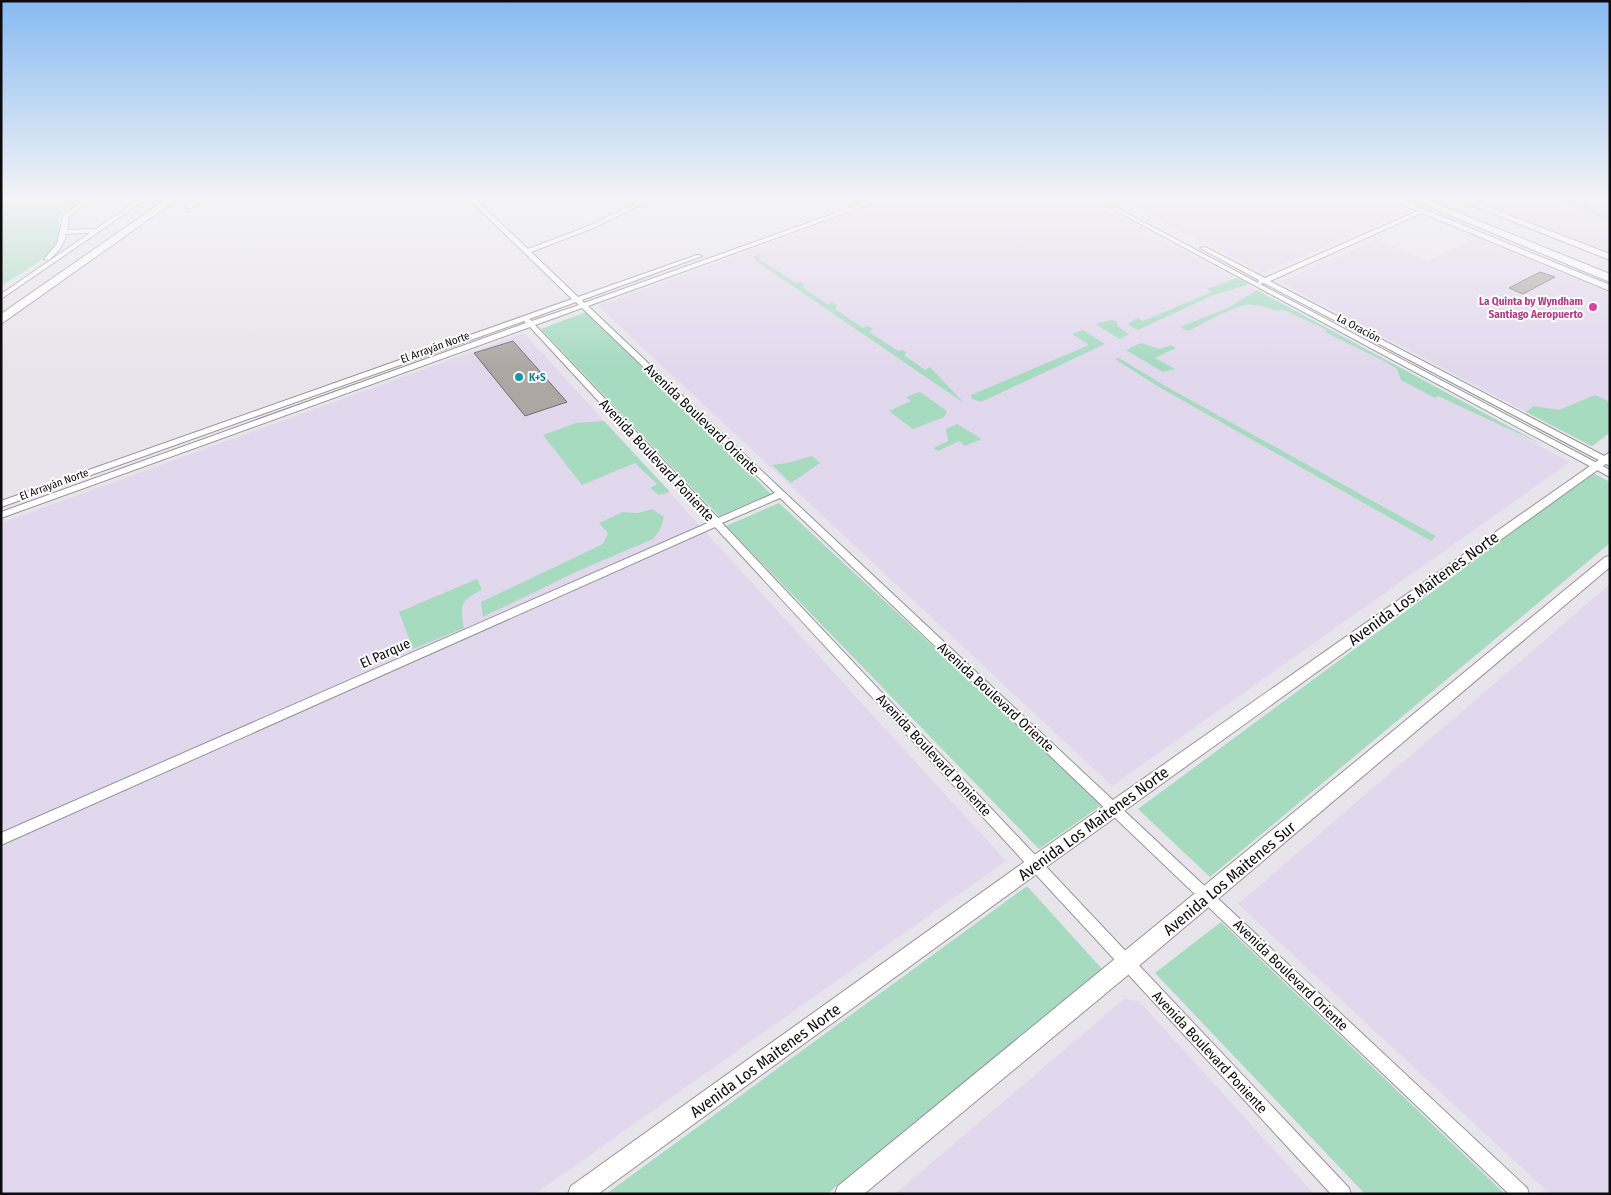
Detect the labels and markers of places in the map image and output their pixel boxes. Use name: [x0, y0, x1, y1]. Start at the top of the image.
place label: La Quinta by Wyndham Santiago Aeropuerto: [1479, 295, 1583, 321]
marker: La Quinta by Wyndham Santiago Aeropuerto: [1587, 301, 1599, 313]
marker: K+S: [513, 371, 525, 383]
place label: K+S: [529, 371, 546, 384]

